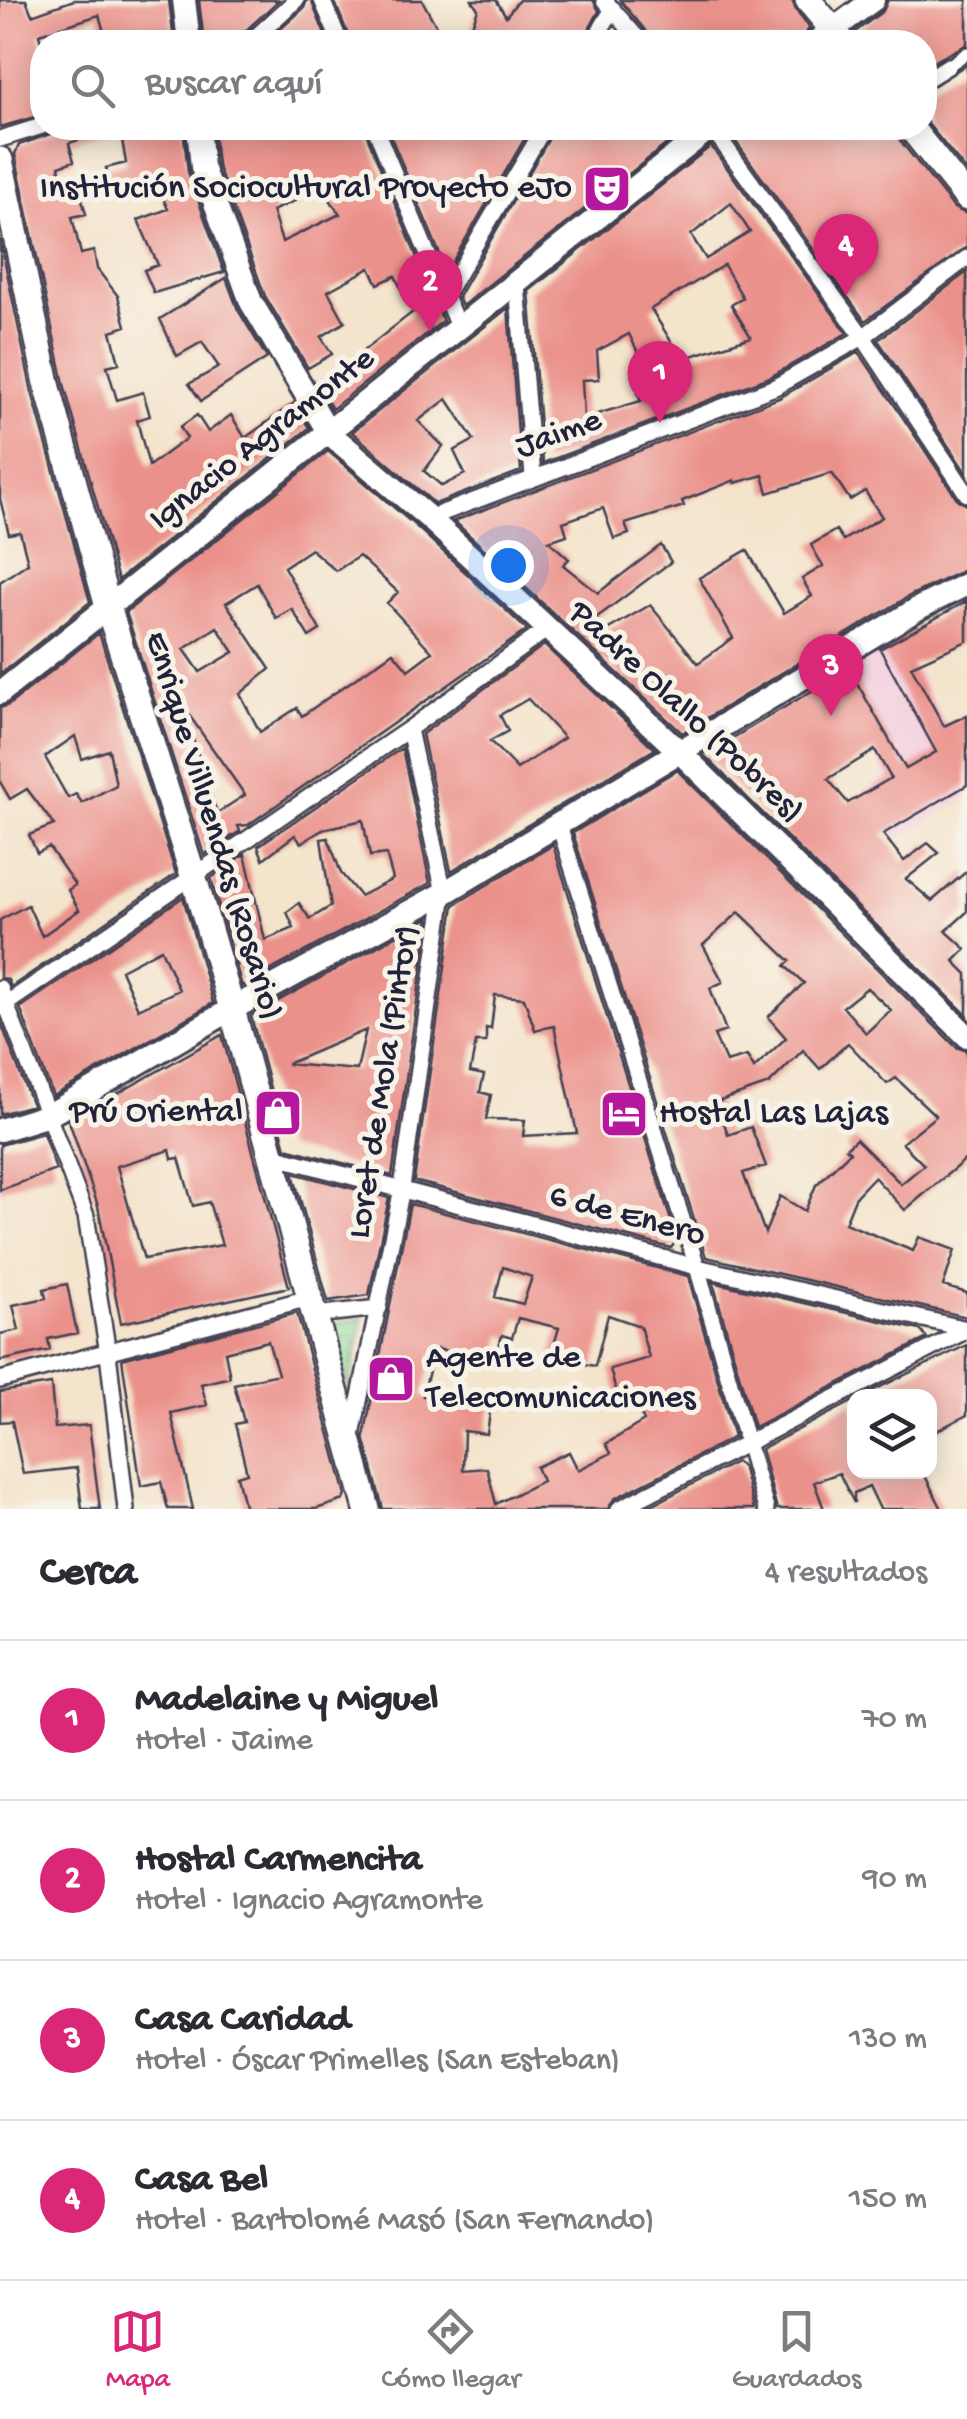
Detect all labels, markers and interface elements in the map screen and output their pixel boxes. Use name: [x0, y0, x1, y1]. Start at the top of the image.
search box: [30, 30, 937, 140]
icon: search: [65, 58, 120, 113]
text: Buscar aquí: [145, 63, 323, 107]
theatre icon: Institución Sociocultural Proyecto eJo: [581, 163, 633, 215]
place label: Institución Sociocultural Proyecto eJo: [40, 169, 572, 210]
pin: 4: [814, 214, 878, 296]
pin: 2: [398, 250, 462, 332]
street label: Ignacio Agramonte: [142, 339, 385, 541]
pin: 1: [628, 340, 692, 423]
street label: Jaime: [510, 400, 608, 469]
your location: [483, 540, 534, 591]
street label: Padre Olallo (Pobres): [558, 593, 811, 833]
street label: Enrique Villuendas (Rosario): [133, 627, 291, 1025]
pin: 3: [798, 634, 864, 716]
street label: Loret de Mola (Pintor): [340, 922, 430, 1242]
shop icon: Prú Oriental: [252, 1087, 304, 1139]
hotel icon: Hostal Las Lajas: [598, 1088, 650, 1140]
place label: Prú Oriental: [68, 1093, 243, 1134]
place label: Hostal Las Lajas: [659, 1094, 889, 1135]
street label: 6 de Enero: [544, 1176, 710, 1258]
place label: Agente de Telecomunicaciones: [424, 1339, 697, 1420]
shop icon: Agente de Telecomunicaciones: [365, 1353, 417, 1405]
map controls: [847, 1389, 937, 1479]
button: layers: [847, 1389, 937, 1479]
text: Cerca: [40, 1550, 137, 1599]
text: 4 resultados: [765, 1555, 927, 1593]
text: Madelaine y Miguel: [135, 1679, 438, 1723]
text: 1: [66, 1701, 79, 1739]
text: 70 m: [862, 1701, 927, 1739]
text: Hotel · Jaime: [135, 1723, 313, 1761]
text: Hostal Carmencita: [135, 1839, 422, 1883]
text: 2: [65, 1861, 80, 1899]
text: 90 m: [863, 1861, 927, 1899]
text: Hotel · Ignacio Agramonte: [135, 1883, 483, 1921]
text: Casa Caridad: [135, 1999, 350, 2043]
text: 3: [64, 2021, 81, 2059]
text: 130 m: [849, 2021, 927, 2059]
text: Hotel · Óscar Primelles (San Esteban): [135, 2043, 620, 2081]
text: Casa Bel: [135, 2159, 268, 2203]
text: 4: [65, 2181, 80, 2219]
text: 150 m: [849, 2181, 927, 2219]
text: Hotel · Bartolomé Masó (San Fernando): [135, 2203, 655, 2241]
tab: Mapa: [106, 2304, 170, 2397]
tab: Cómo llegar: [381, 2304, 520, 2397]
tab: Guardados: [732, 2304, 861, 2397]

